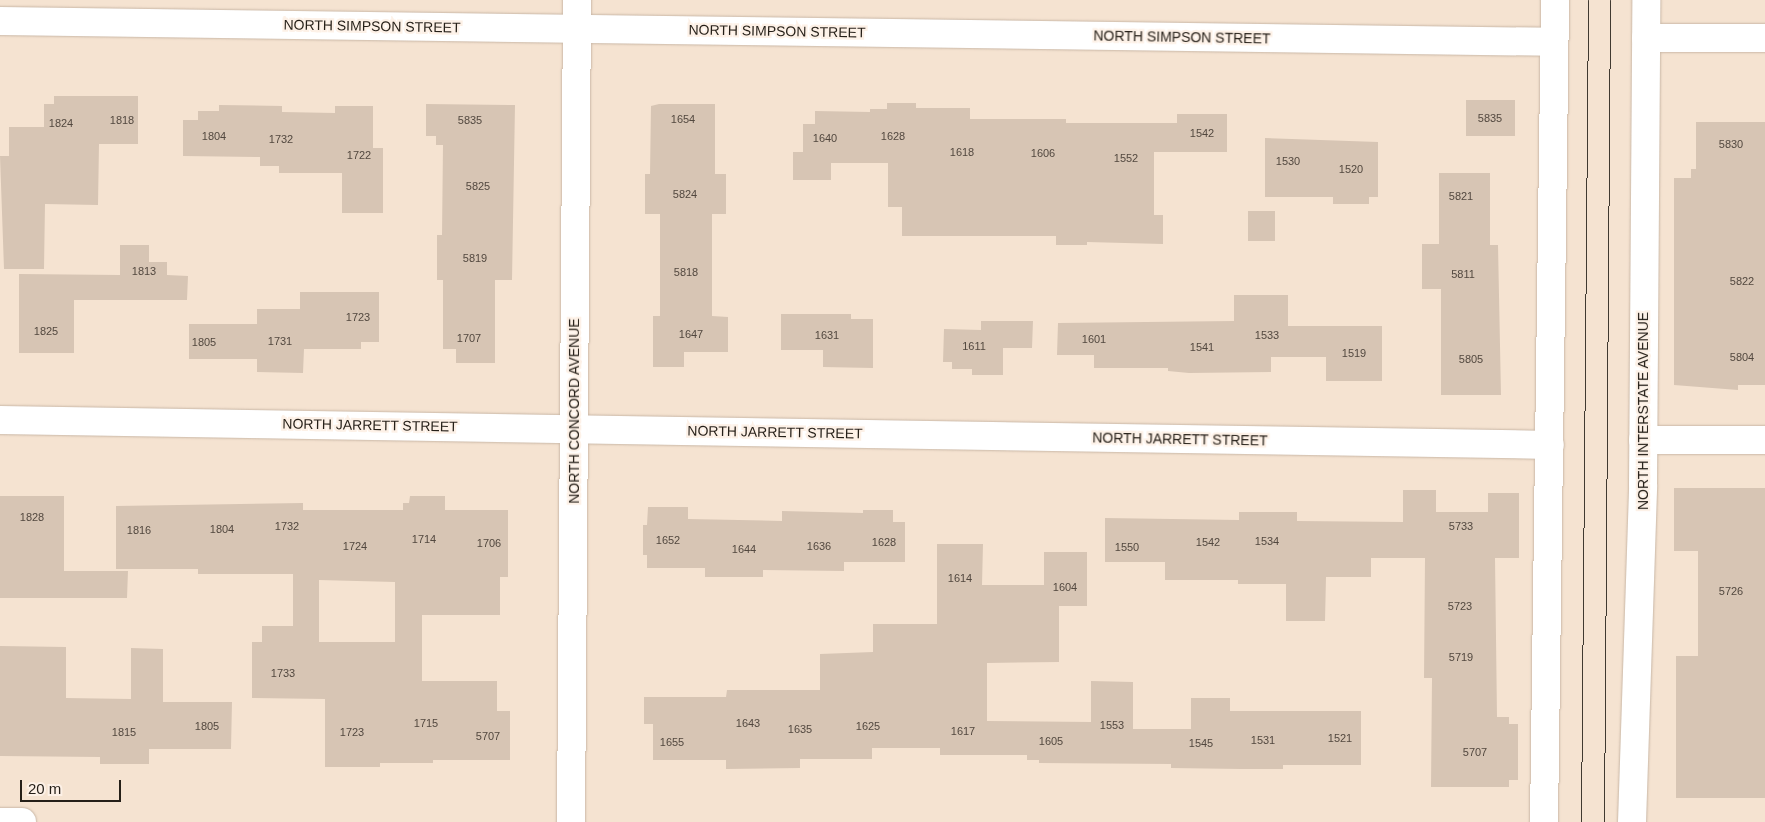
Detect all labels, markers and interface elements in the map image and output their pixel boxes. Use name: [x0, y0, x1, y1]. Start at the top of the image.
street label: NORTH SIMPSON STREET: [283, 16, 461, 36]
street label: NORTH SIMPSON STREET: [688, 21, 866, 41]
street label: NORTH SIMPSON STREET: [1093, 27, 1271, 47]
house number: 5835: [1478, 111, 1502, 125]
house number: 1654: [671, 112, 695, 126]
house number: 1818: [110, 113, 134, 127]
house number: 5835: [458, 113, 482, 127]
house number: 1824: [49, 116, 73, 130]
house number: 1542: [1190, 126, 1214, 140]
house number: 1804: [202, 129, 226, 143]
house number: 1628: [881, 129, 905, 143]
house number: 1640: [813, 131, 837, 145]
house number: 1732: [269, 132, 293, 146]
house number: 5830: [1719, 137, 1743, 151]
house number: 1618: [950, 145, 974, 159]
house number: 1606: [1031, 146, 1055, 160]
house number: 1722: [347, 148, 371, 162]
house number: 1552: [1114, 151, 1138, 165]
house number: 1530: [1276, 154, 1300, 168]
house number: 1520: [1339, 162, 1363, 176]
house number: 5825: [466, 179, 490, 193]
house number: 5824: [673, 187, 697, 201]
house number: 5821: [1449, 189, 1473, 203]
house number: 5819: [463, 251, 487, 265]
house number: 1813: [132, 264, 156, 278]
house number: 5818: [674, 265, 698, 279]
house number: 5811: [1451, 267, 1475, 281]
house number: 5822: [1730, 274, 1754, 288]
house number: 1723: [346, 310, 370, 324]
street label: NORTH INTERSTATE AVENUE: [1635, 312, 1651, 510]
street label: NORTH CONCORD AVENUE: [566, 318, 582, 504]
house number: 1825: [34, 324, 58, 338]
house number: 1647: [679, 327, 703, 341]
house number: 1631: [815, 328, 839, 342]
house number: 1533: [1255, 328, 1279, 342]
house number: 1707: [457, 331, 481, 345]
house number: 1601: [1082, 332, 1106, 346]
house number: 1731: [268, 334, 292, 348]
house number: 1805: [192, 335, 216, 349]
house number: 1611: [962, 339, 986, 353]
house number: 1541: [1190, 340, 1214, 354]
house number: 1519: [1342, 346, 1366, 360]
house number: 5804: [1730, 350, 1754, 364]
house number: 5805: [1459, 352, 1483, 366]
street label: NORTH JARRETT STREET: [282, 415, 458, 435]
street label: NORTH JARRETT STREET: [687, 422, 863, 442]
street label: NORTH JARRETT STREET: [1092, 429, 1268, 449]
house number: 1828: [20, 510, 44, 524]
house number: 1732: [275, 519, 299, 533]
house number: 5733: [1449, 519, 1473, 533]
house number: 1804: [210, 522, 234, 536]
house number: 1816: [127, 523, 151, 537]
house number: 1714: [412, 532, 436, 546]
house number: 1652: [656, 533, 680, 547]
house number: 1534: [1255, 534, 1279, 548]
house number: 1628: [872, 535, 896, 549]
house number: 1542: [1196, 535, 1220, 549]
house number: 1706: [477, 536, 501, 550]
house number: 1724: [343, 539, 367, 553]
house number: 1636: [807, 539, 831, 553]
house number: 1550: [1115, 540, 1139, 554]
house number: 1644: [732, 542, 756, 556]
house number: 1614: [948, 571, 972, 585]
house number: 1604: [1053, 580, 1077, 594]
house number: 5726: [1719, 584, 1743, 598]
house number: 5723: [1448, 599, 1472, 613]
house number: 5719: [1449, 650, 1473, 664]
house number: 1733: [271, 666, 295, 680]
house number: 1715: [414, 716, 438, 730]
house number: 1643: [736, 716, 760, 730]
house number: 1553: [1100, 718, 1124, 732]
house number: 1805: [195, 719, 219, 733]
house number: 1625: [856, 719, 880, 733]
house number: 1635: [788, 722, 812, 736]
house number: 1617: [951, 724, 975, 738]
house number: 1815: [112, 725, 136, 739]
house number: 1723: [340, 725, 364, 739]
house number: 5707: [476, 729, 500, 743]
house number: 1521: [1328, 731, 1352, 745]
house number: 1531: [1251, 733, 1275, 747]
house number: 1605: [1039, 734, 1063, 748]
house number: 1655: [660, 735, 684, 749]
house number: 1545: [1189, 736, 1213, 750]
house number: 5707: [1463, 745, 1487, 759]
scale bar: [22, 770, 124, 802]
text: 20 m: [28, 780, 61, 797]

